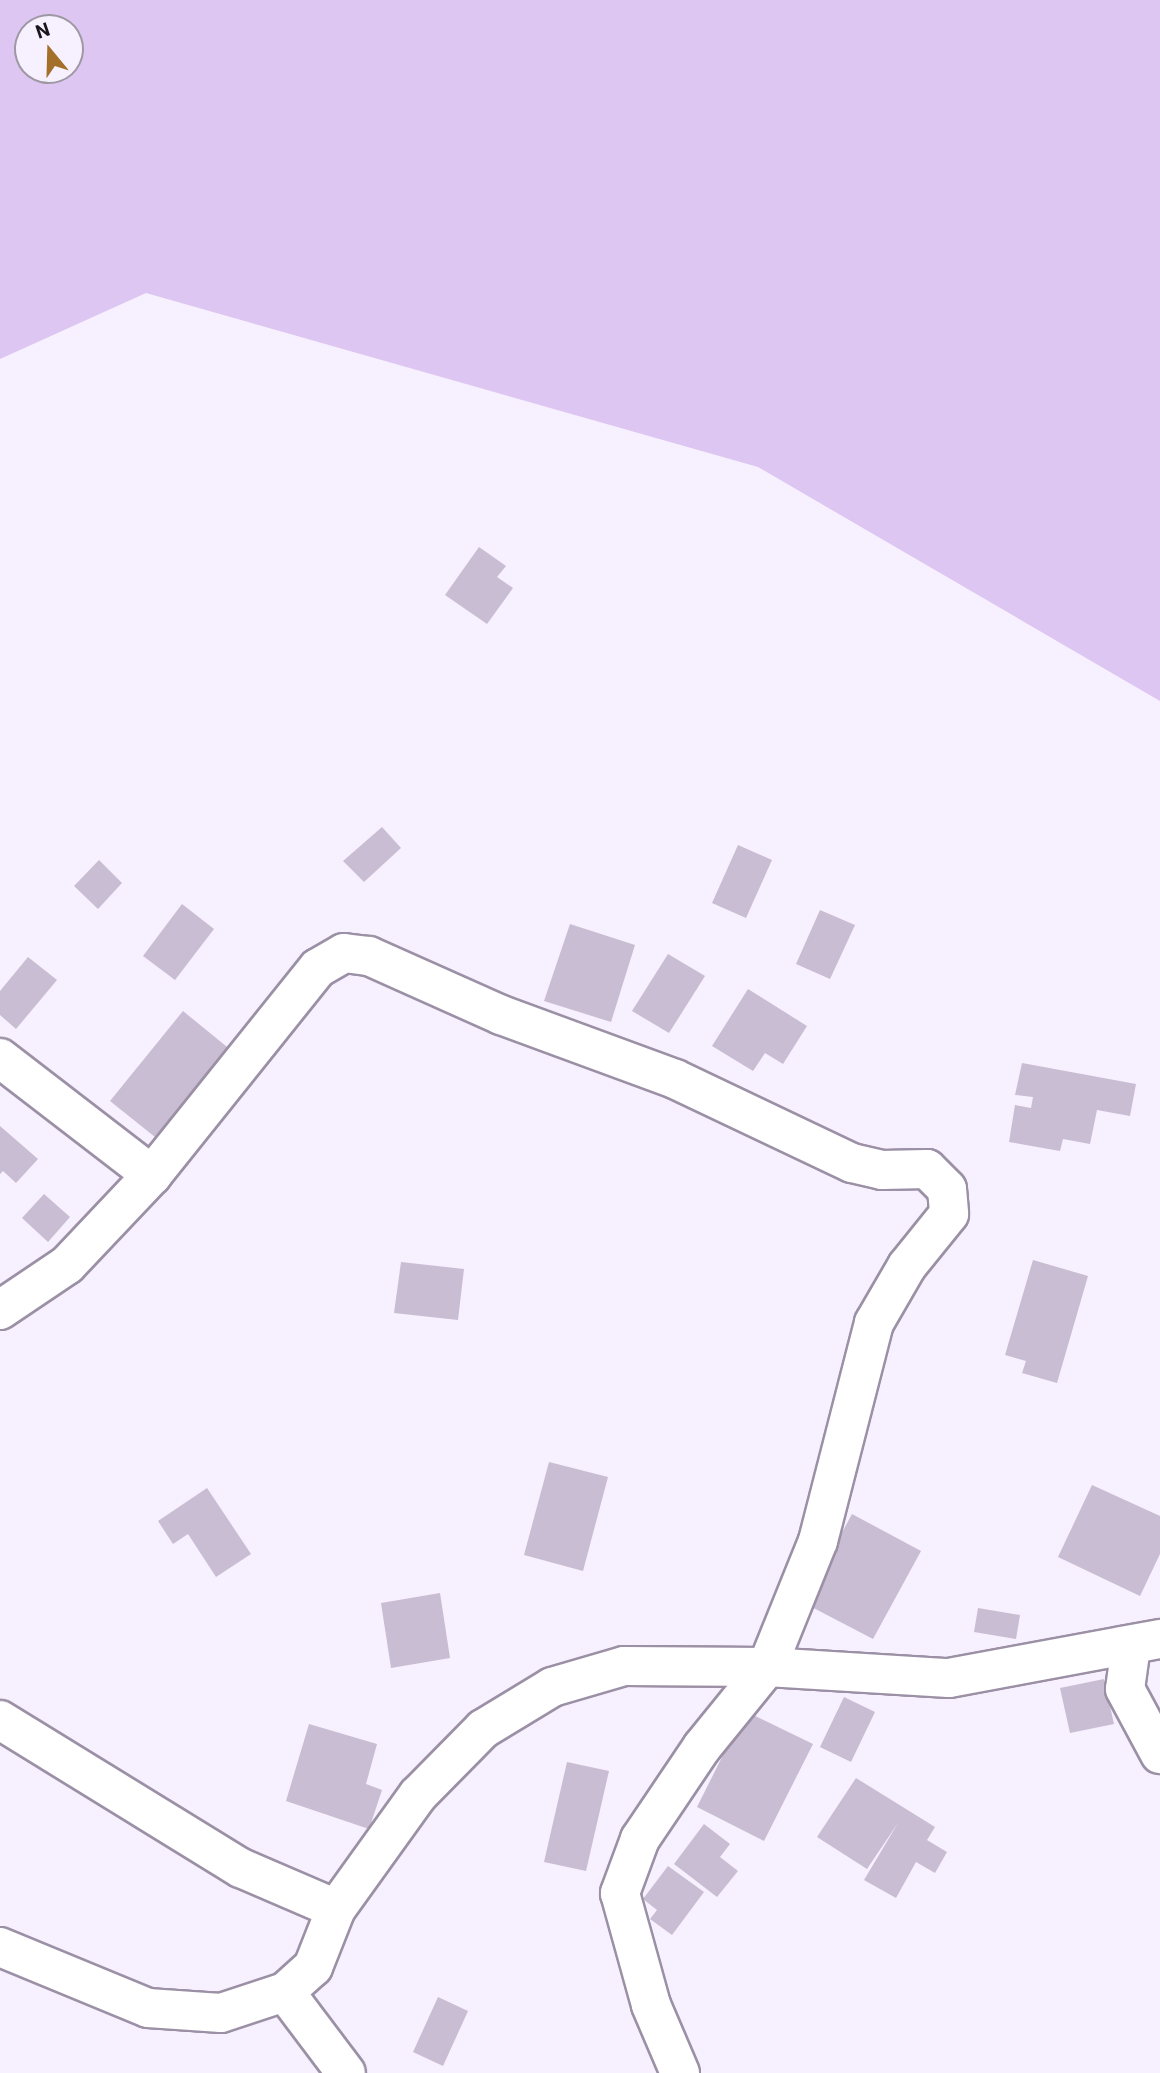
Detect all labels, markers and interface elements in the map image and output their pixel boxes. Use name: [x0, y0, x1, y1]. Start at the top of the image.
north arrow: [14, 14, 84, 84]
text: N: [33, 18, 53, 44]

